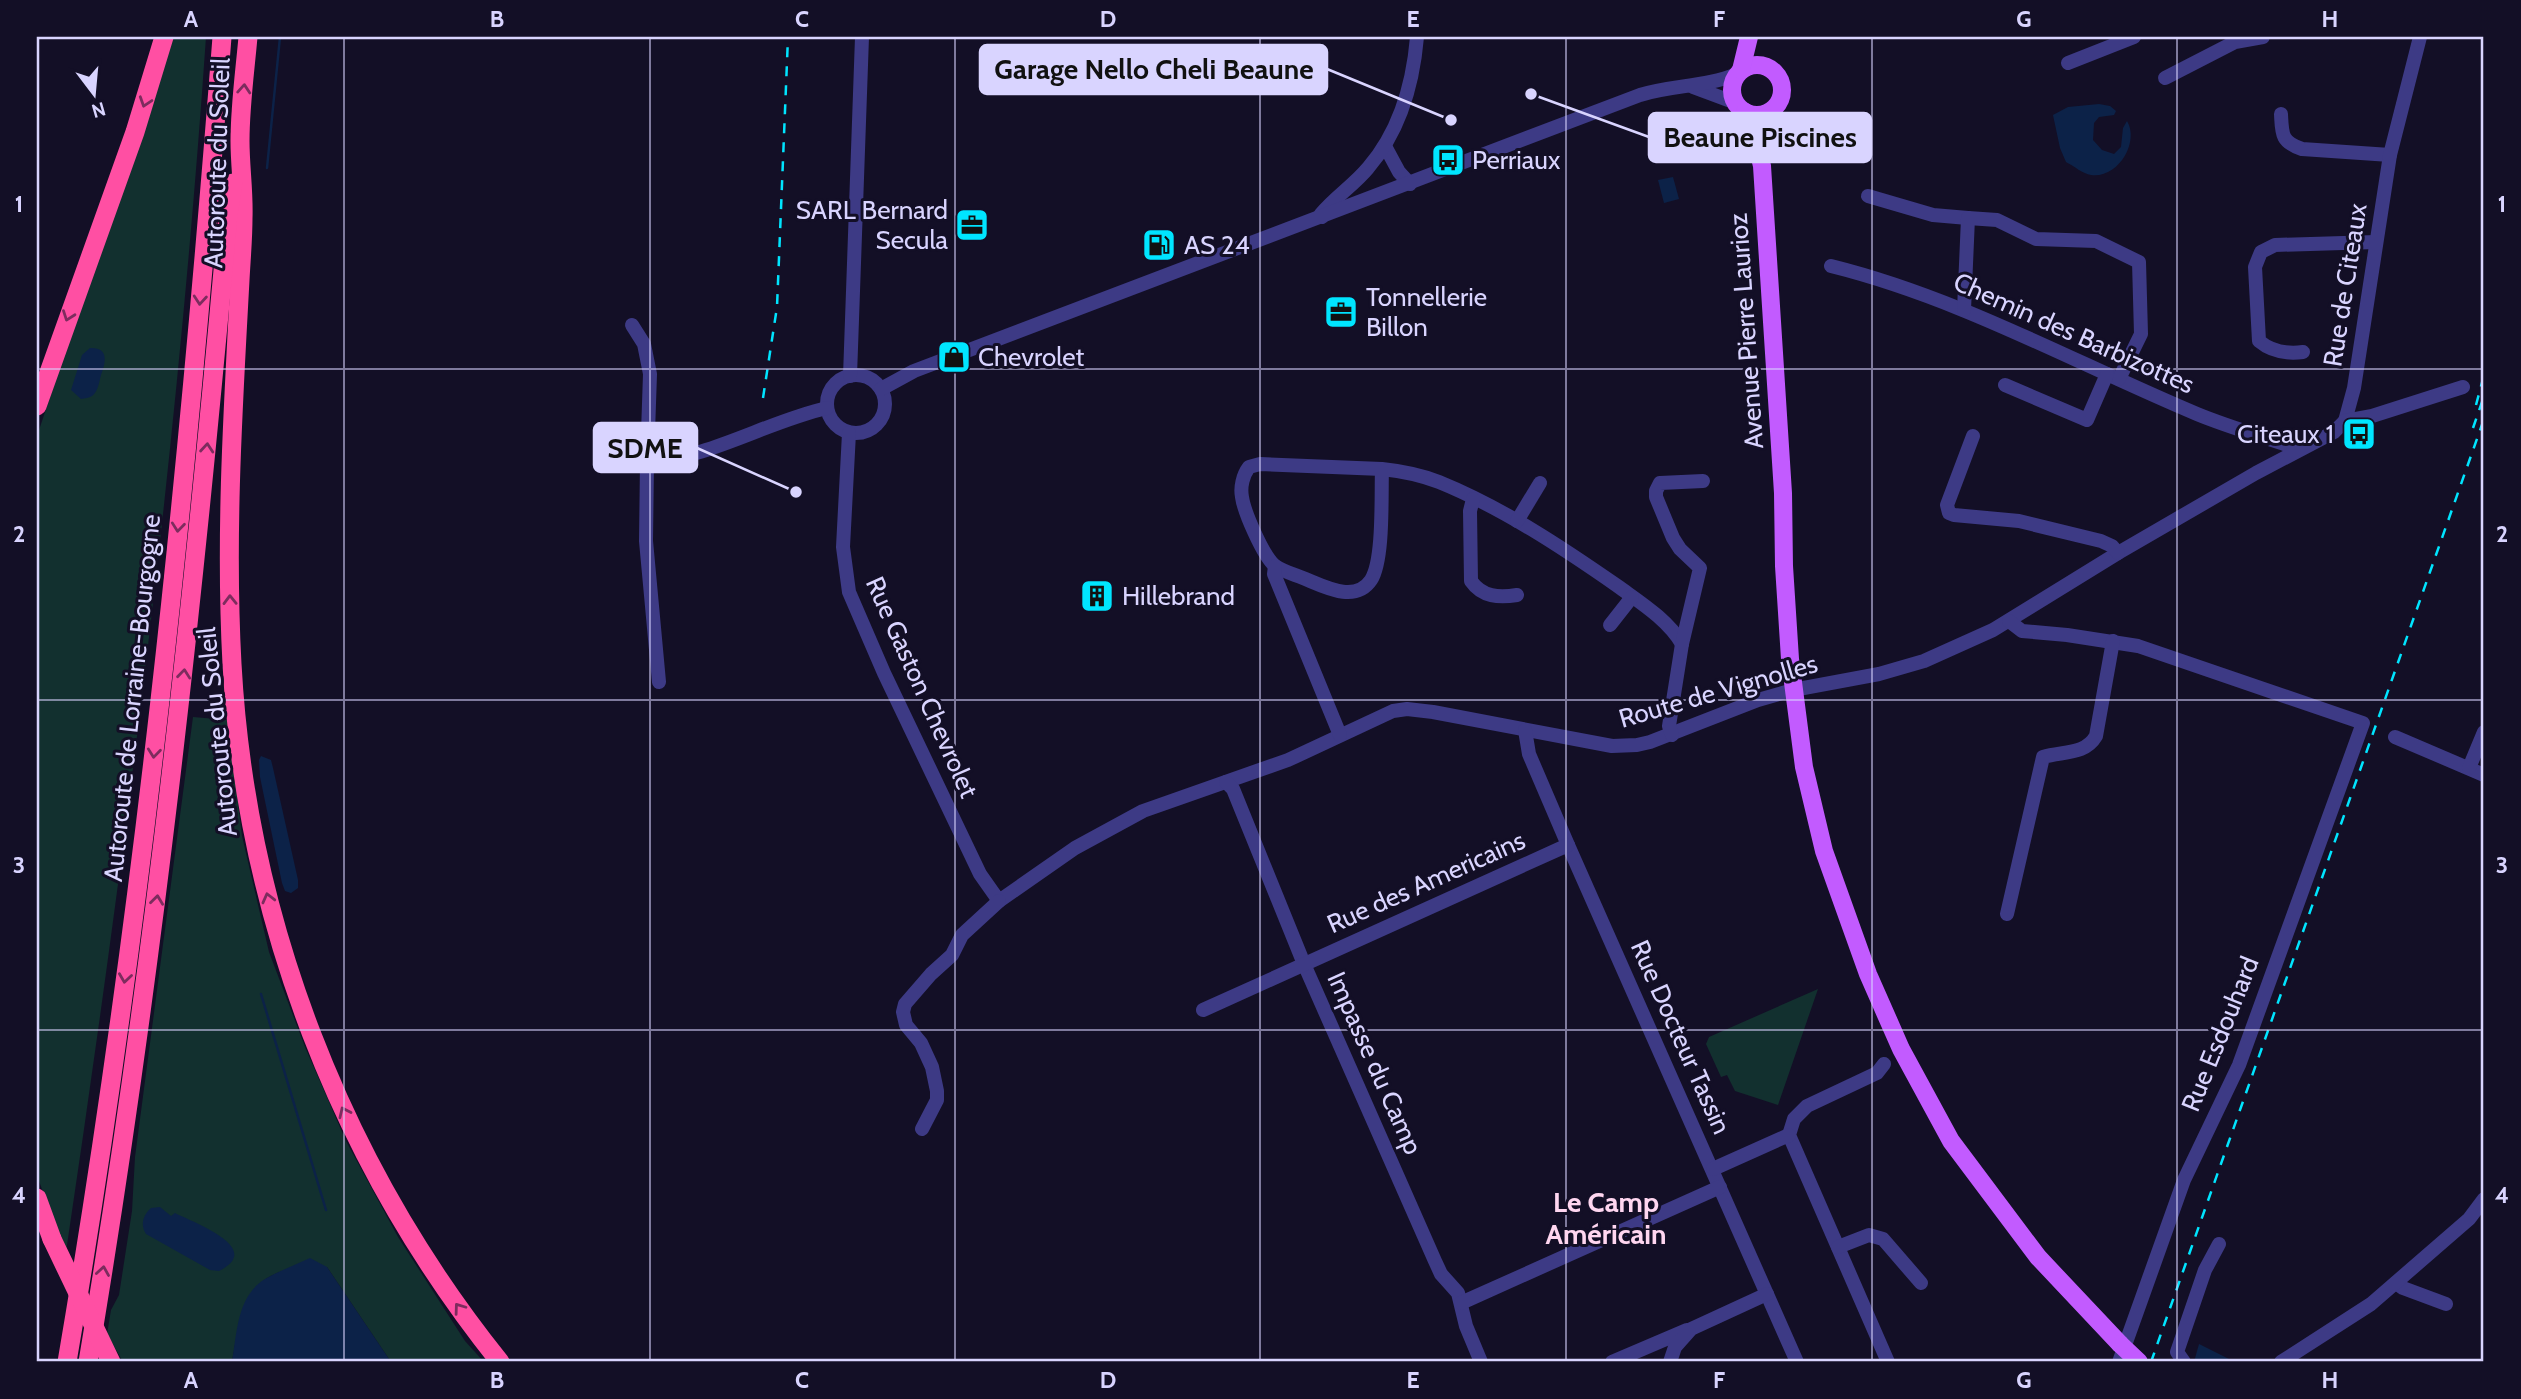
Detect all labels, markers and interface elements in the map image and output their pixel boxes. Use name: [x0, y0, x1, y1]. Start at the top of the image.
text: A: [184, 5, 199, 33]
text: B: [490, 5, 504, 33]
text: C: [795, 5, 809, 33]
text: D: [1100, 5, 1116, 33]
text: E: [1406, 5, 1420, 33]
text: F: [1713, 5, 1725, 33]
text: G: [2016, 5, 2032, 33]
text: H: [2322, 5, 2338, 33]
callout: Garage Nello Cheli Beaune: [980, 45, 1327, 94]
text: Garage Nello Cheli Beaune: [994, 52, 1314, 86]
street label: Autoroute du Soleil: [197, 57, 237, 269]
north arrow: [60, 60, 130, 130]
one-way arrow: [236, 83, 251, 94]
one-way arrow: [138, 96, 153, 108]
text: N: [89, 97, 108, 123]
callout: Beaune Piscines: [1649, 113, 1871, 162]
text: Beaune Piscines: [1663, 120, 1857, 154]
bus stop icon: Perriaux: [1429, 141, 1467, 179]
place label: Perriaux: [1472, 144, 1561, 176]
text: 1: [15, 190, 23, 218]
text: 1: [2498, 190, 2506, 218]
place label: SARL Bernard Secula: [796, 194, 949, 256]
street label: Rue de Citeaux: [2316, 201, 2374, 369]
office icon: SARL Bernard Secula: [953, 206, 991, 244]
street label: Avenue Pierre Laurioz: [1722, 212, 1770, 450]
fuel station icon: AS 24: [1140, 226, 1178, 264]
place label: AS 24: [1184, 229, 1250, 261]
street label: Chemin des Barbizottes: [1949, 265, 2200, 401]
place label: Tonnellerie Billon: [1366, 281, 1487, 343]
office icon: Tonnellerie Billon: [1322, 293, 1360, 331]
one-way arrow: [193, 295, 208, 306]
one-way arrow: [62, 310, 76, 322]
shop icon: Chevrolet: [935, 338, 973, 376]
place label: Chevrolet: [978, 341, 1085, 373]
bus stop icon: Citeaux 1: [2340, 415, 2378, 453]
place label: Citeaux 1: [2237, 418, 2334, 450]
callout: SDME: [594, 423, 697, 472]
text: SDME: [607, 431, 683, 465]
one-way arrow: [199, 442, 214, 453]
street label: Autoroute de Lorraine-Bourgogne: [97, 513, 167, 883]
text: 2: [13, 520, 25, 548]
text: 2: [2496, 520, 2508, 548]
one-way arrow: [171, 521, 186, 532]
street label: Rue Gaston Chevrolet: [859, 572, 985, 803]
building icon: Hillebrand: [1078, 577, 1116, 615]
place label: Hillebrand: [1122, 580, 1235, 612]
one-way arrow: [222, 594, 237, 605]
street label: Autoroute du Soleil: [190, 626, 244, 838]
street label: Route de Vignolles: [1615, 647, 1821, 735]
one-way arrow: [176, 668, 191, 680]
one-way arrow: [146, 747, 161, 759]
street label: Rue des Americains: [1322, 824, 1530, 940]
text: 3: [13, 851, 25, 879]
text: 3: [2496, 851, 2508, 879]
one-way arrow: [262, 892, 276, 904]
one-way arrow: [149, 894, 164, 906]
street label: Rue Docteur Tassin: [1624, 935, 1738, 1139]
street label: Rue Esdouhard: [2174, 952, 2266, 1116]
street label: Impasse du Camp: [1320, 967, 1430, 1159]
one-way arrow: [118, 973, 133, 984]
one-way arrow: [338, 1107, 352, 1119]
text: 4: [12, 1181, 26, 1209]
text: 4: [2495, 1181, 2509, 1209]
district label: Le Camp Américain: [1545, 1185, 1667, 1251]
one-way arrow: [95, 1265, 110, 1277]
one-way arrow: [455, 1303, 467, 1316]
text: A: [184, 1366, 199, 1394]
text: B: [490, 1366, 504, 1394]
text: C: [795, 1366, 809, 1394]
text: D: [1100, 1366, 1116, 1394]
text: E: [1406, 1366, 1420, 1394]
text: F: [1713, 1366, 1725, 1394]
text: G: [2016, 1366, 2032, 1394]
text: H: [2322, 1366, 2338, 1394]

